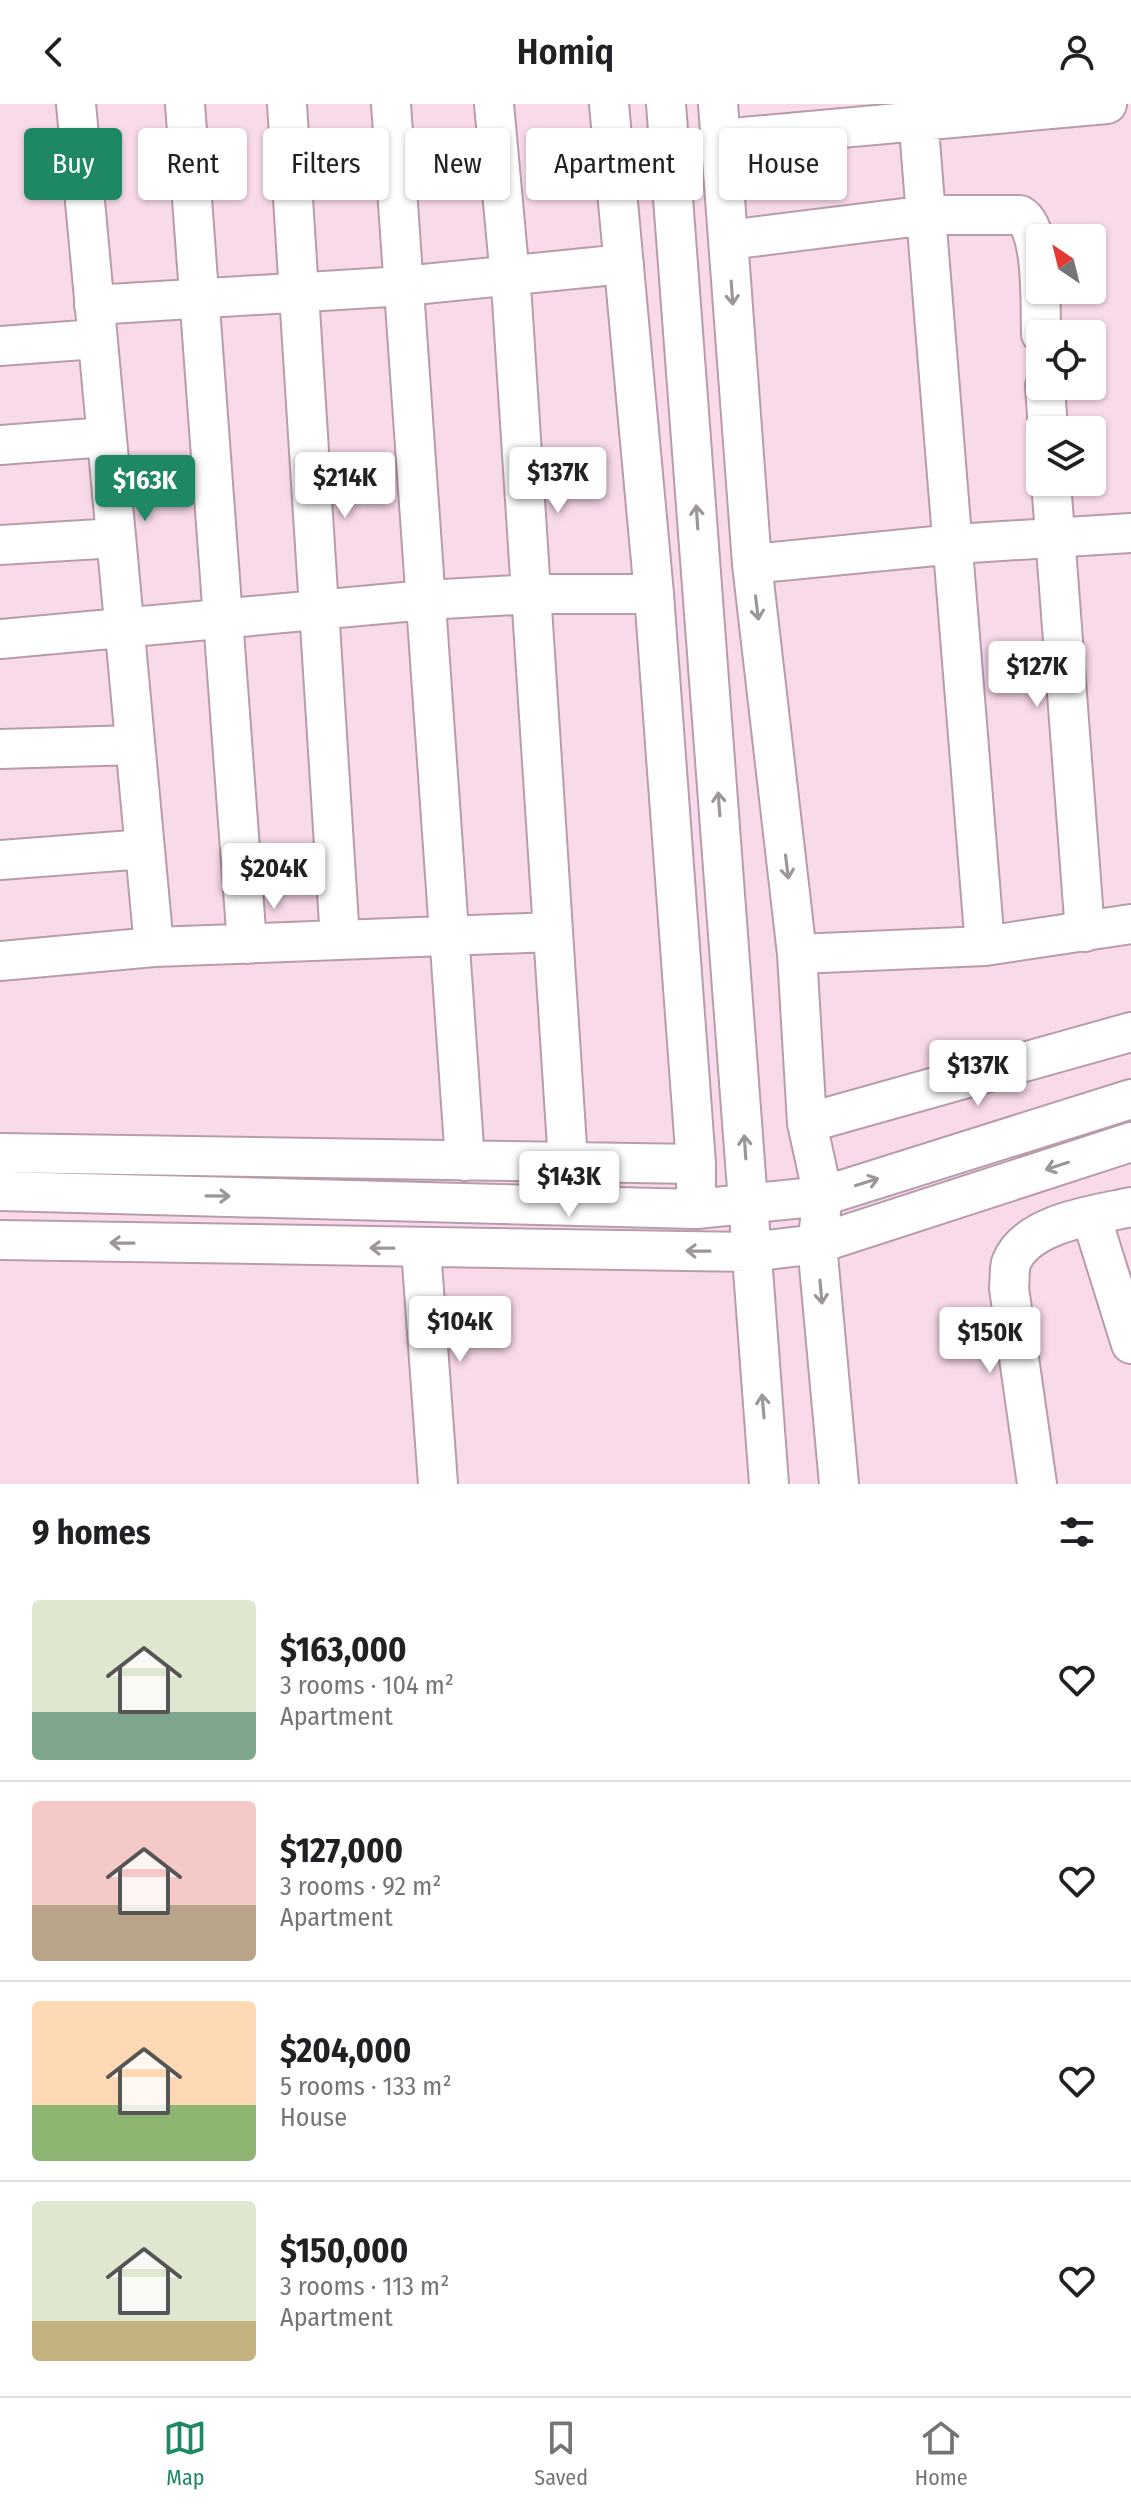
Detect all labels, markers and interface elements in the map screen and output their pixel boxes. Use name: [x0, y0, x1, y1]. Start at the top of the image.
icon: back: [32, 30, 76, 74]
text: Homiq: [517, 30, 614, 74]
icon: person: [1055, 30, 1099, 74]
chip: Buy: [24, 128, 122, 200]
chip: Rent: [138, 128, 247, 200]
chip: Filters: [263, 128, 389, 200]
chip: New: [405, 128, 510, 200]
chip: Apartment: [526, 128, 703, 200]
chip: House: [719, 128, 847, 200]
north arrow: [1026, 224, 1106, 304]
map controls: [1026, 224, 1106, 496]
one-way arrow: [725, 280, 740, 306]
button: locate: [1026, 320, 1106, 400]
button: layers: [1026, 416, 1106, 496]
pin: $137K: [502, 447, 614, 515]
pin: $214K: [289, 452, 401, 520]
pin: $163K: [89, 455, 201, 523]
text: $137K: [527, 457, 589, 488]
text: $214K: [313, 462, 377, 493]
text: $163K: [113, 465, 177, 496]
one-way arrow: [689, 504, 704, 531]
one-way arrow: [749, 595, 764, 621]
pin: $127K: [981, 641, 1093, 709]
text: $127K: [1006, 651, 1068, 682]
one-way arrow: [711, 791, 726, 818]
pin: $204K: [218, 843, 330, 911]
text: $204K: [240, 853, 308, 884]
one-way arrow: [780, 854, 795, 879]
pin: $137K: [922, 1040, 1034, 1108]
text: $137K: [947, 1050, 1009, 1081]
one-way arrow: [737, 1134, 752, 1161]
pin: $143K: [513, 1151, 625, 1219]
one-way arrow: [1045, 1160, 1070, 1174]
text: $143K: [537, 1161, 601, 1192]
one-way arrow: [854, 1174, 879, 1188]
one-way arrow: [204, 1189, 231, 1204]
one-way arrow: [109, 1235, 136, 1251]
one-way arrow: [369, 1240, 396, 1256]
one-way arrow: [685, 1244, 712, 1259]
one-way arrow: [814, 1278, 829, 1305]
pin: $104K: [404, 1296, 516, 1364]
text: $104K: [427, 1306, 493, 1337]
pin: $150K: [934, 1307, 1046, 1375]
text: $150K: [957, 1317, 1023, 1348]
one-way arrow: [755, 1393, 770, 1420]
icon: filters: [1055, 1510, 1099, 1554]
text: 9 homes: [32, 1512, 151, 1553]
text: $163,000: [280, 1629, 407, 1670]
icon: home: [96, 1632, 192, 1728]
icon: heart: [1055, 1658, 1099, 1702]
text: 3 rooms · 104 m²: [280, 1670, 454, 1701]
text: Apartment: [280, 1701, 393, 1732]
text: $127,000: [280, 1830, 403, 1871]
icon: home: [96, 1833, 192, 1929]
icon: heart: [1055, 1859, 1099, 1903]
text: 3 rooms · 92 m²: [280, 1871, 441, 1902]
text: Apartment: [280, 1902, 393, 1933]
text: $204,000: [280, 2030, 411, 2071]
icon: home: [96, 2033, 192, 2129]
icon: heart: [1055, 2059, 1099, 2103]
text: 5 rooms · 133 m²: [280, 2071, 452, 2102]
text: House: [280, 2102, 347, 2133]
text: $150,000: [280, 2230, 408, 2271]
icon: home: [96, 2233, 192, 2329]
icon: heart: [1055, 2259, 1099, 2303]
text: 3 rooms · 113 m²: [280, 2271, 449, 2302]
text: Apartment: [280, 2302, 393, 2333]
tab: Map: [163, 2416, 207, 2491]
tab: Saved: [534, 2416, 588, 2491]
tab: Home: [915, 2416, 968, 2491]

